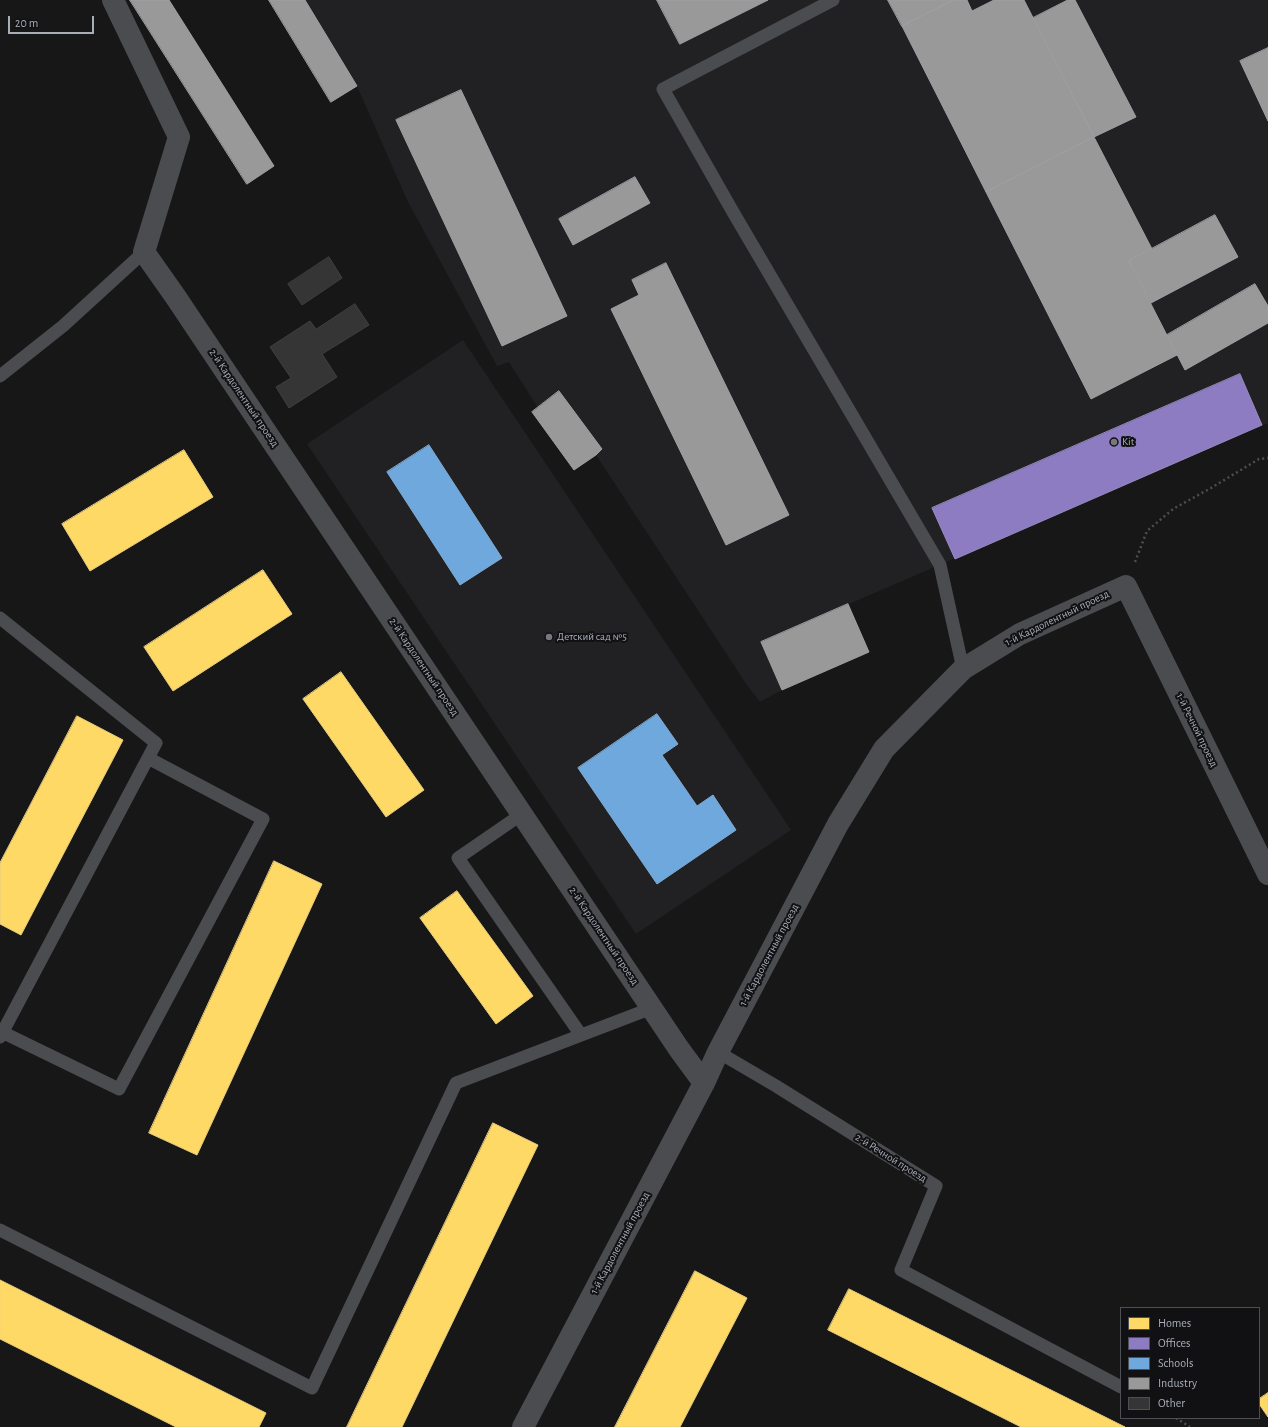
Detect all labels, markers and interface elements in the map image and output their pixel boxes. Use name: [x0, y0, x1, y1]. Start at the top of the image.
scale bar: [10, 8, 96, 34]
text: 20 m: [15, 17, 38, 29]
street label: 2-й Кардолентный проезд: [206, 347, 282, 449]
place label: Kit: [1122, 435, 1134, 449]
marker: Kit: [1109, 437, 1119, 447]
street label: 1-й Кардолентный проезд: [1003, 587, 1111, 649]
street label: 2-й Кардолентный проезд: [386, 616, 462, 718]
place label: Детский сад №5: [557, 630, 627, 644]
marker: Детский сад №5: [544, 632, 554, 642]
street label: 1-й Речной проезд: [1173, 691, 1221, 769]
street label: 2-й Кардолентный проезд: [566, 885, 642, 987]
street label: 1-й Кардолентный проезд: [736, 902, 802, 1008]
street label: 2-й Речной проезд: [853, 1131, 929, 1185]
street label: 1-й Кардолентный проезд: [587, 1190, 653, 1296]
legend: [1120, 1307, 1260, 1419]
text: Homes: [1158, 1317, 1191, 1329]
text: Offices: [1158, 1337, 1191, 1349]
text: Schools: [1158, 1357, 1193, 1369]
text: Industry: [1158, 1377, 1197, 1389]
text: Other: [1158, 1397, 1185, 1409]

